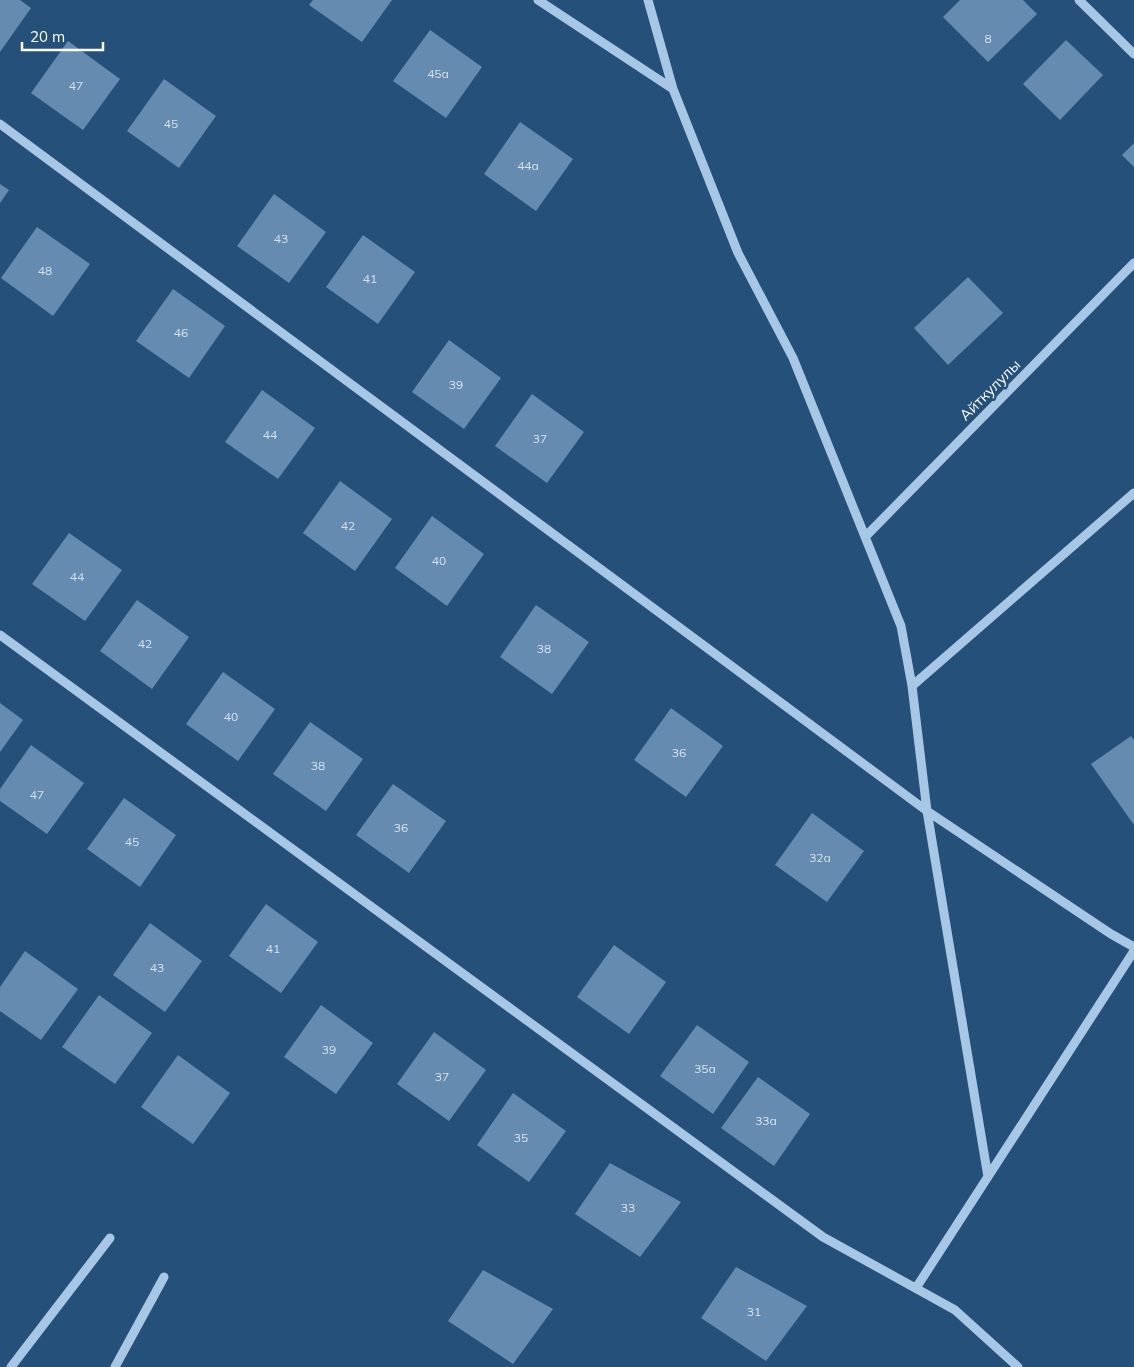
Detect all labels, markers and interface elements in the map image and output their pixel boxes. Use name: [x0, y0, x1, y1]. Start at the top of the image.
scale bar: [22, 20, 104, 52]
text: 20 m: [30, 27, 65, 46]
house number: 8: [984, 31, 992, 46]
house number: 45а: [427, 66, 449, 81]
house number: 47: [69, 78, 83, 93]
house number: 45: [164, 116, 178, 131]
house number: 44а: [517, 158, 539, 173]
house number: 43: [274, 231, 288, 246]
house number: 48: [38, 263, 52, 278]
house number: 41: [363, 271, 377, 286]
house number: 46: [174, 325, 188, 340]
street label: Айткулулы: [955, 355, 1024, 424]
house number: 39: [449, 377, 463, 392]
house number: 44: [263, 427, 277, 442]
house number: 37: [533, 431, 547, 446]
house number: 42: [341, 518, 355, 533]
house number: 40: [432, 553, 446, 568]
house number: 44: [70, 569, 84, 584]
house number: 42: [138, 636, 152, 651]
house number: 38: [537, 641, 551, 656]
house number: 40: [224, 709, 238, 724]
house number: 36: [672, 745, 686, 760]
house number: 38: [311, 758, 325, 773]
house number: 47: [30, 787, 44, 802]
house number: 36: [394, 820, 408, 835]
house number: 45: [125, 834, 139, 849]
house number: 32а: [809, 850, 831, 865]
house number: 41: [266, 941, 280, 956]
house number: 43: [150, 960, 164, 975]
house number: 39: [322, 1042, 336, 1057]
house number: 35а: [694, 1061, 716, 1076]
house number: 37: [435, 1069, 449, 1084]
house number: 33а: [755, 1113, 777, 1128]
house number: 35: [514, 1130, 528, 1145]
house number: 33: [621, 1200, 635, 1215]
house number: 31: [747, 1304, 761, 1319]

